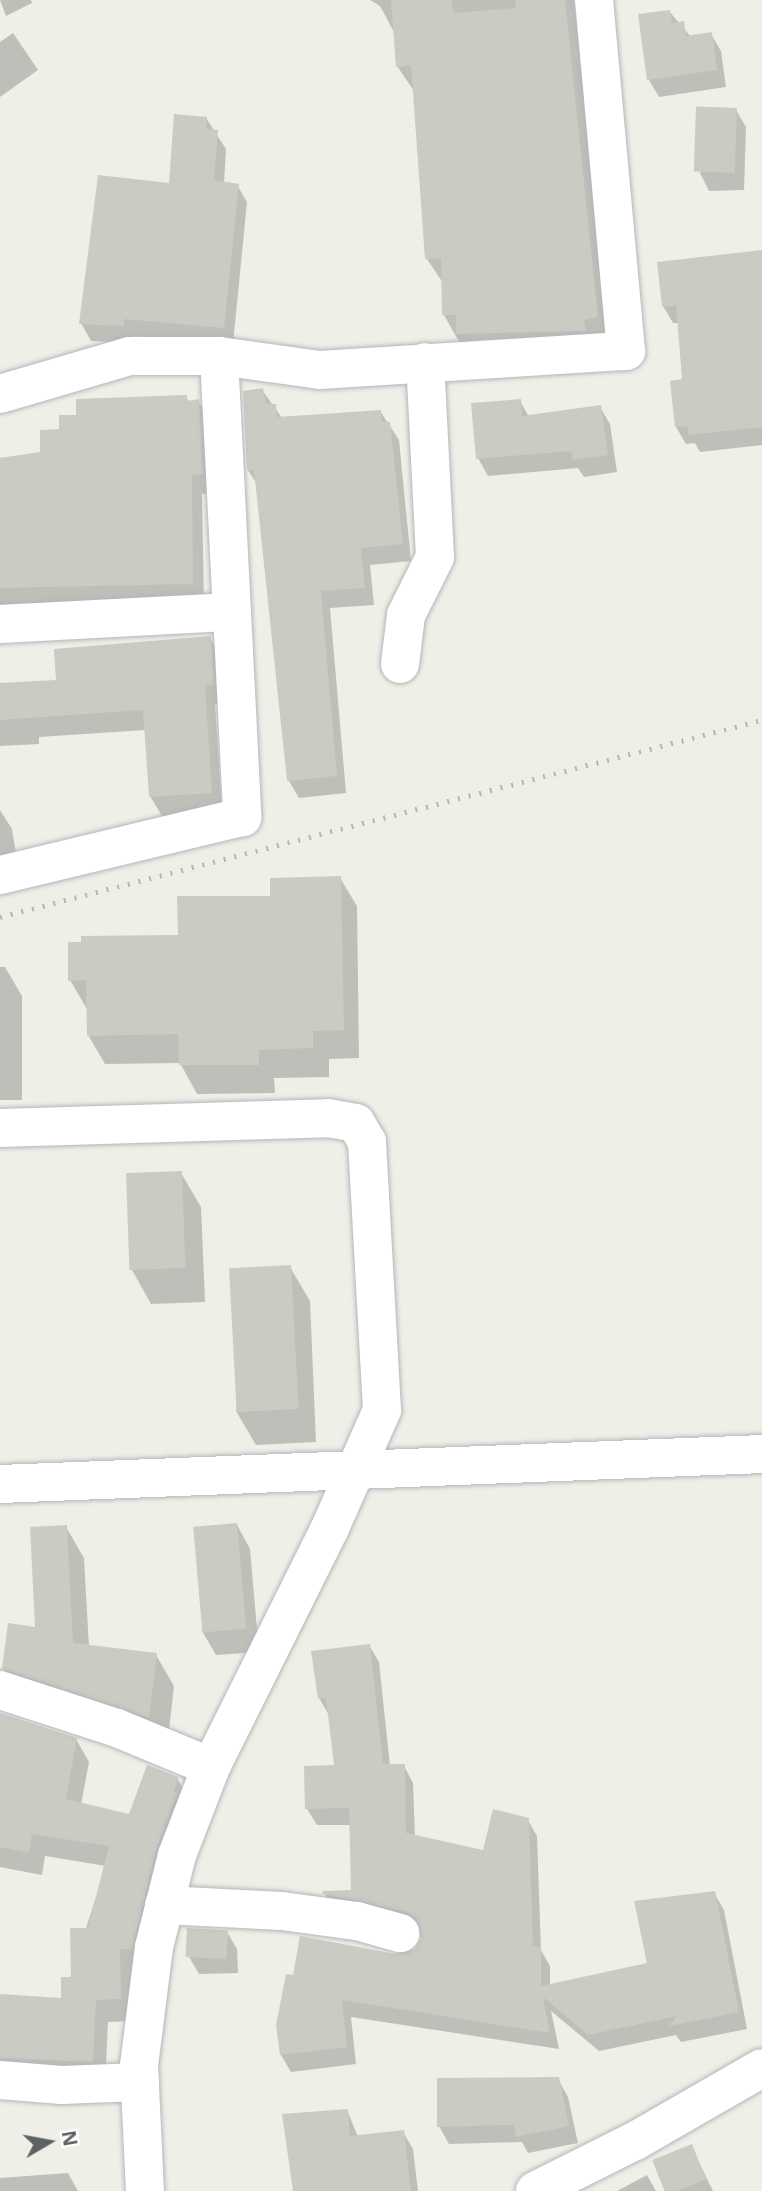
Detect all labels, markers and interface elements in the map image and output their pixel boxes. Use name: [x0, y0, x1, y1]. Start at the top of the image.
north arrow: [14, 2107, 84, 2177]
text: N: [56, 2128, 84, 2148]

